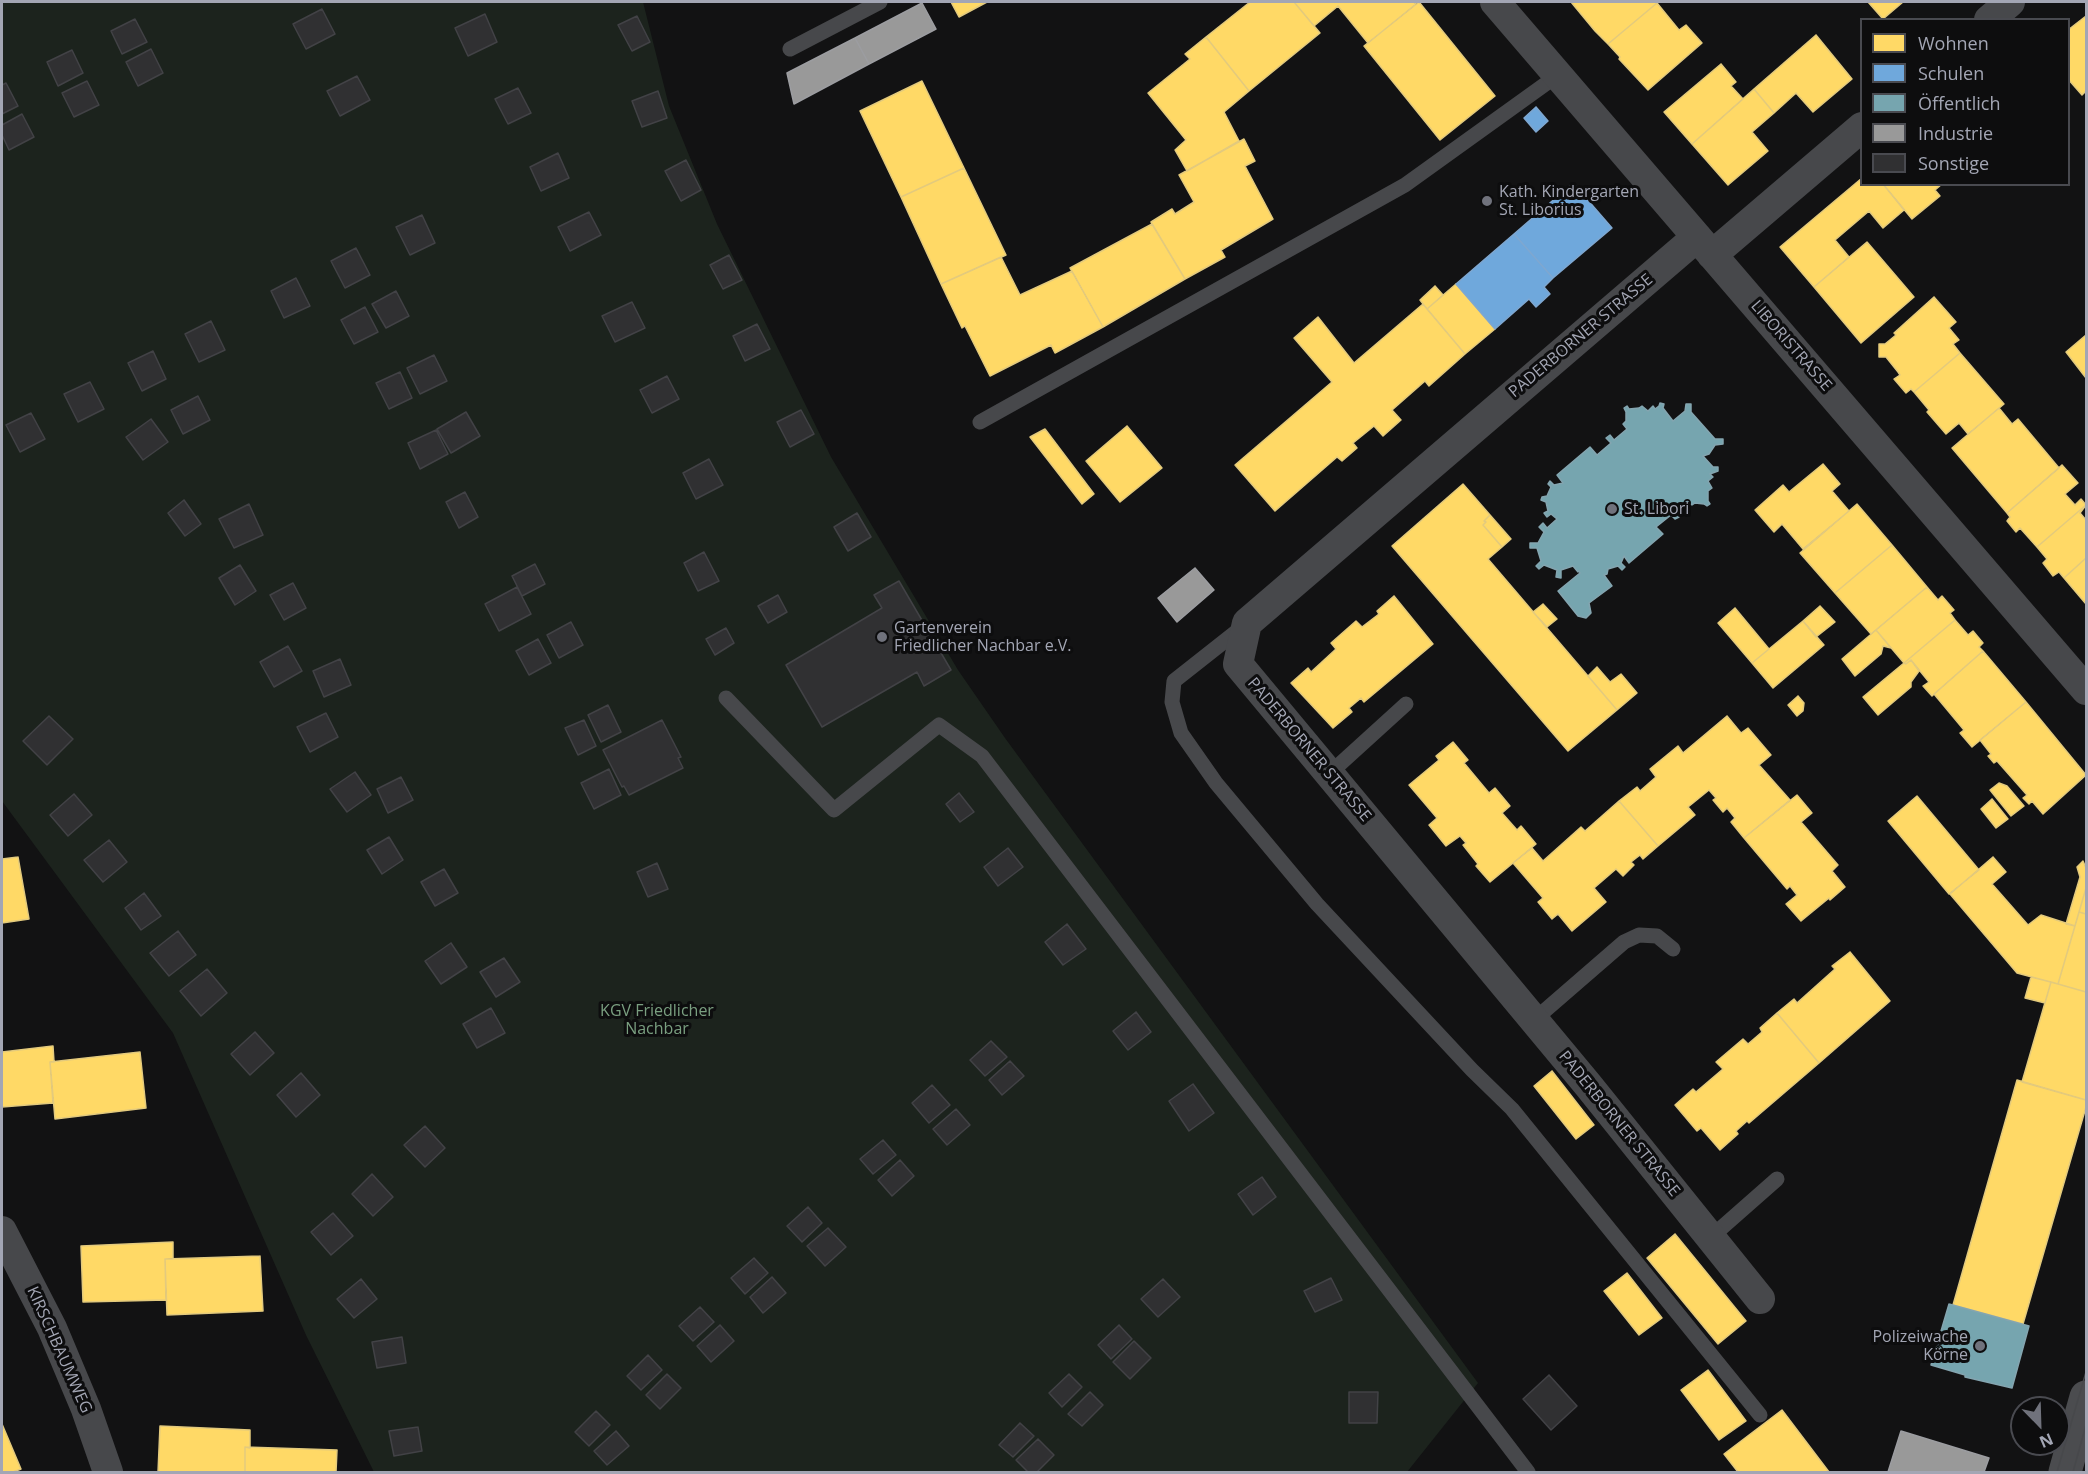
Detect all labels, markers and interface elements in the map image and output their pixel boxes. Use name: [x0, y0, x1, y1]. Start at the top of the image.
legend: [1860, 18, 2070, 186]
text: Wohnen: [1918, 31, 1989, 55]
text: Schulen: [1918, 61, 1984, 85]
text: Öffentlich: [1918, 91, 2000, 115]
text: Industrie: [1918, 121, 1993, 145]
text: Sonstige: [1918, 151, 1989, 175]
place label: Kath. Kindergarten St. Liborius: [1499, 182, 1639, 220]
marker: Kath. Kindergarten St. Liborius: [1480, 194, 1494, 208]
street label: PADERBORNER STRASSE: [1505, 270, 1657, 402]
street label: LIBORISTRASSE: [1746, 297, 1836, 395]
place label: St. Libori: [1624, 499, 1689, 519]
marker: St. Libori: [1605, 502, 1619, 516]
place label: Gartenverein Friedlicher Nachbar e.V.: [894, 618, 1072, 656]
marker: Gartenverein Friedlicher Nachbar e.V.: [875, 630, 889, 644]
street label: PADERBORNER STRASSE: [1243, 674, 1375, 826]
park label: KGV Friedlicher Nachbar: [600, 1001, 714, 1039]
street label: PADERBORNER STRASSE: [1554, 1047, 1684, 1201]
street label: KIRSCHBAUMWEG: [22, 1284, 96, 1416]
place label: Polizeiwache Körne: [1872, 1327, 1968, 1365]
marker: Polizeiwache Körne: [1973, 1339, 1987, 1353]
north arrow: [2010, 1396, 2070, 1456]
text: N: [2036, 1428, 2057, 1453]

